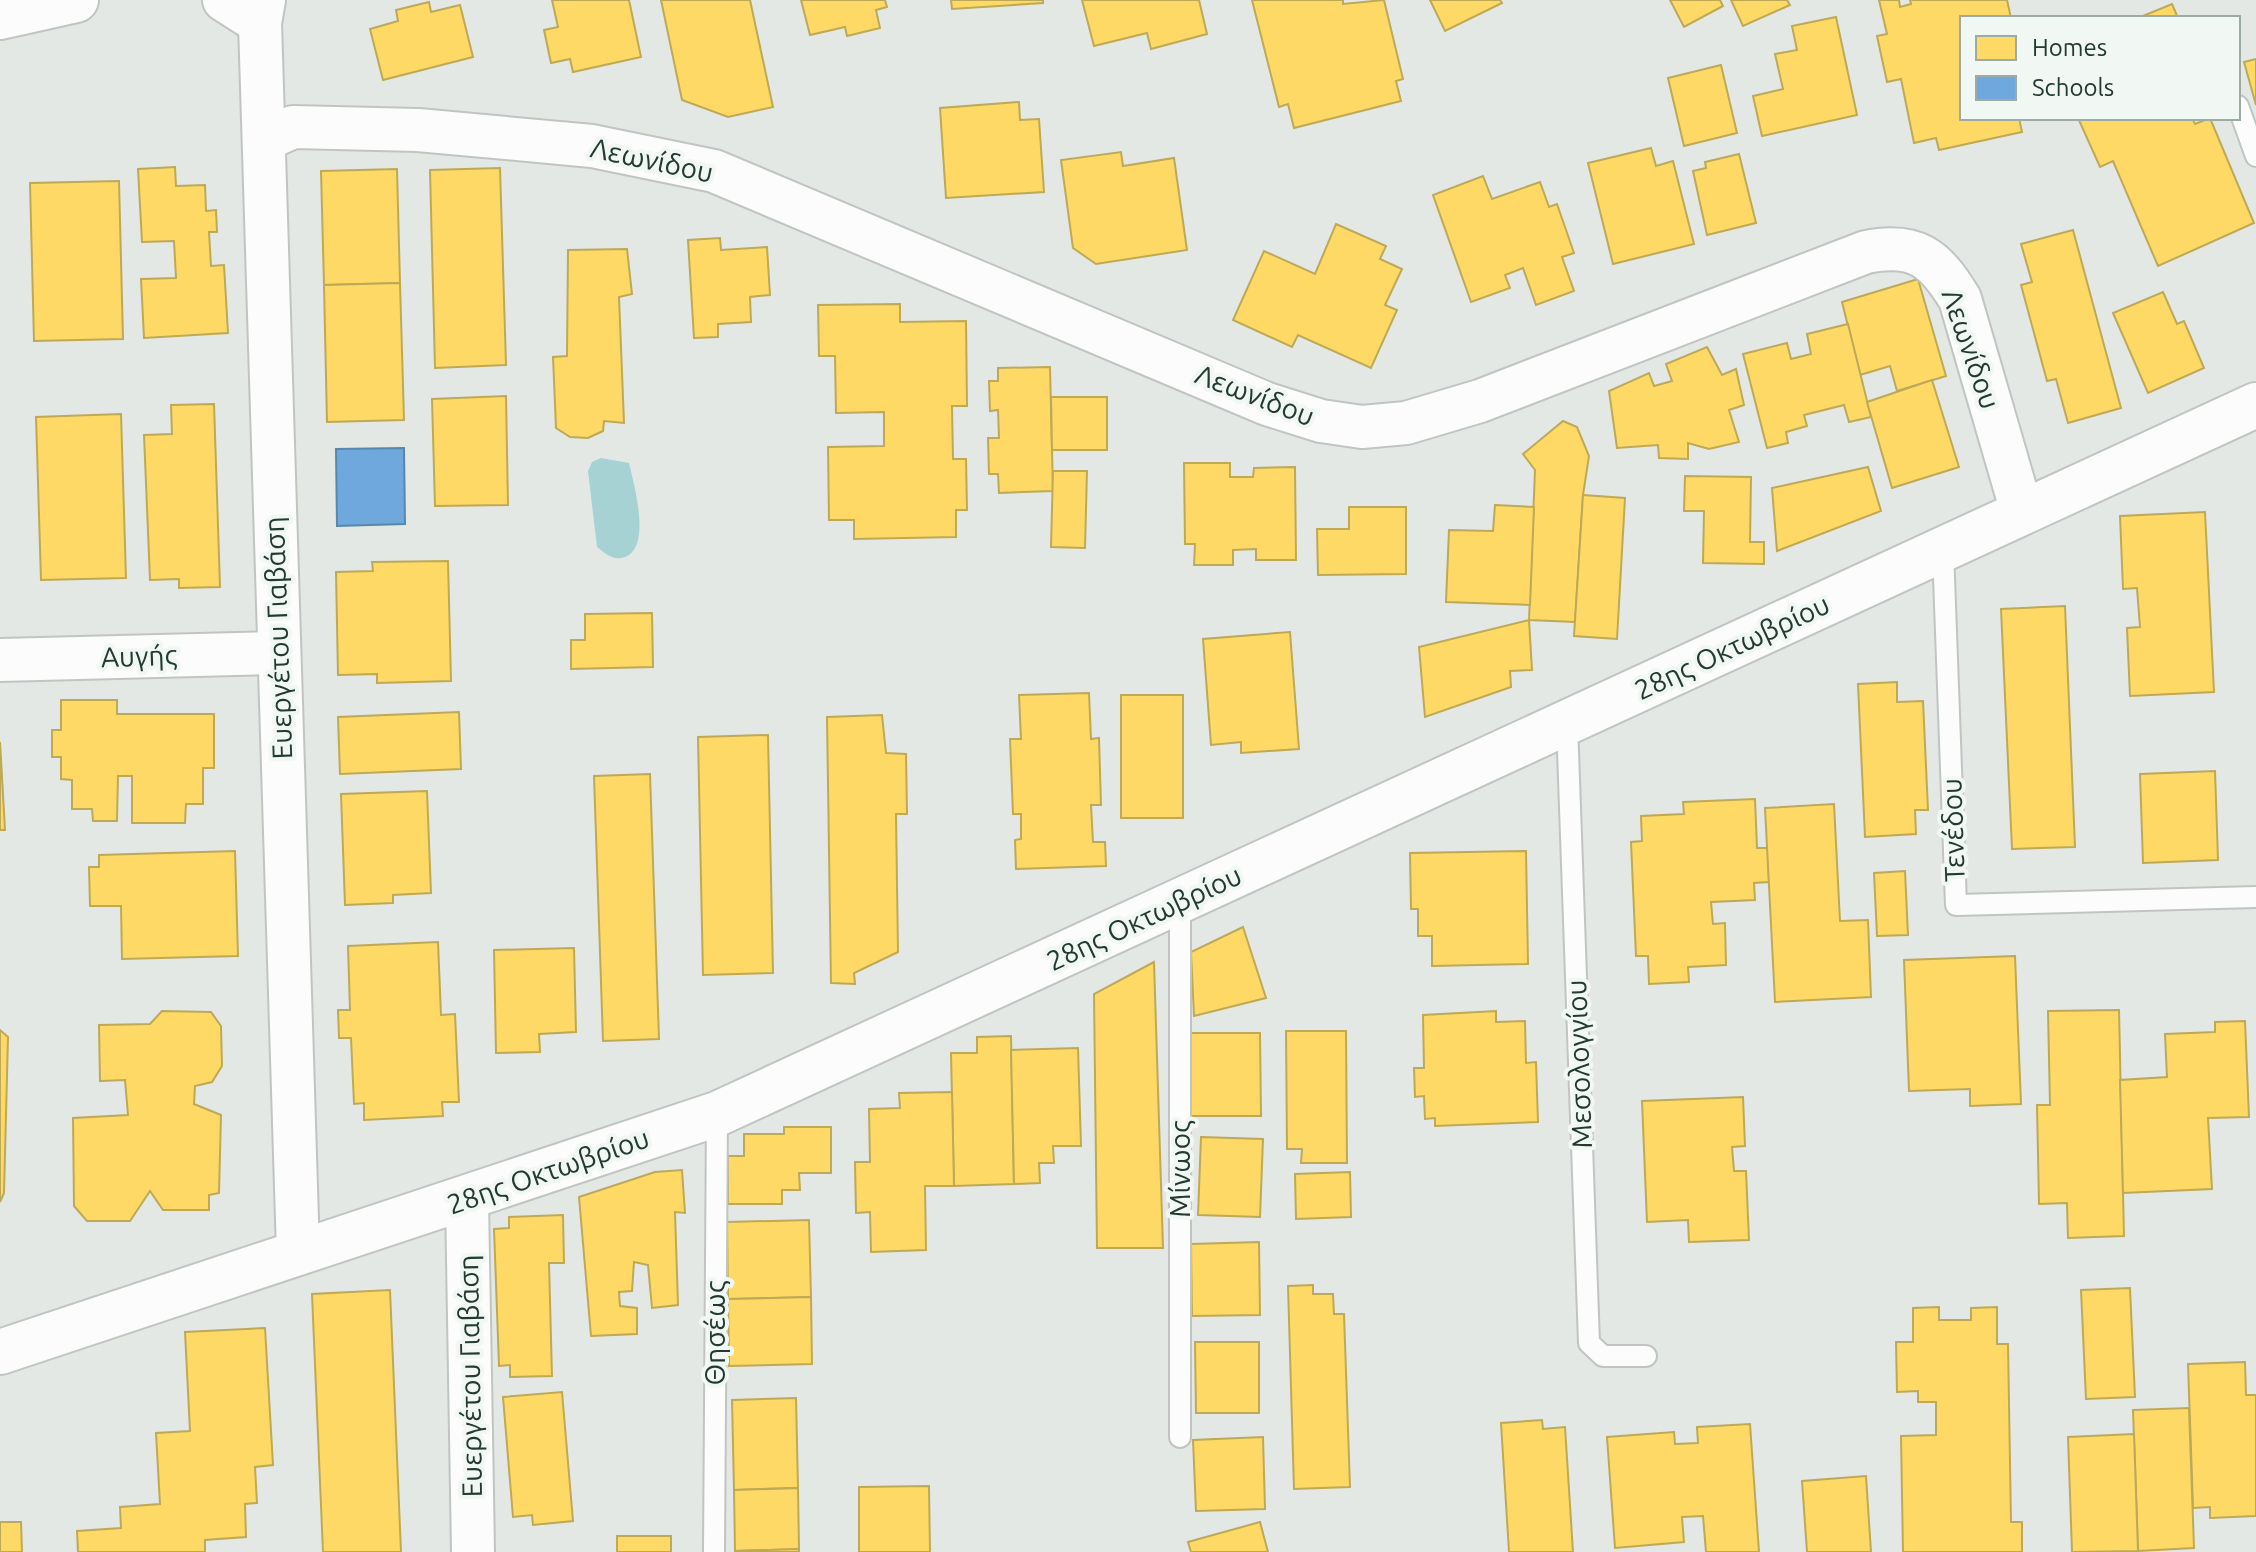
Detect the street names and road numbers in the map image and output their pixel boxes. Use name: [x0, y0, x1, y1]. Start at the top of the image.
street label: Λεωνίδου: [588, 131, 716, 188]
street label: Λεωνίδου: [1937, 285, 2006, 413]
street label: Λεωνίδου: [1191, 358, 1319, 431]
street label: Ευεργέτου Γιαβάση: [258, 516, 297, 760]
street label: 28ης Οκτωβρίου: [1629, 588, 1835, 706]
street label: Αυγής: [100, 639, 178, 673]
street label: Τενέδου: [1935, 778, 1970, 882]
street label: 28ης Οκτωβρίου: [1041, 859, 1247, 977]
street label: Μεσολογγίου: [1560, 979, 1597, 1149]
street label: Μίνωος: [1164, 1120, 1196, 1218]
street label: 28ης Οκτωβρίου: [443, 1121, 653, 1221]
street label: Ευεργέτου Γιαβάση: [452, 1254, 487, 1498]
street label: Θησέως: [699, 1280, 731, 1385]

